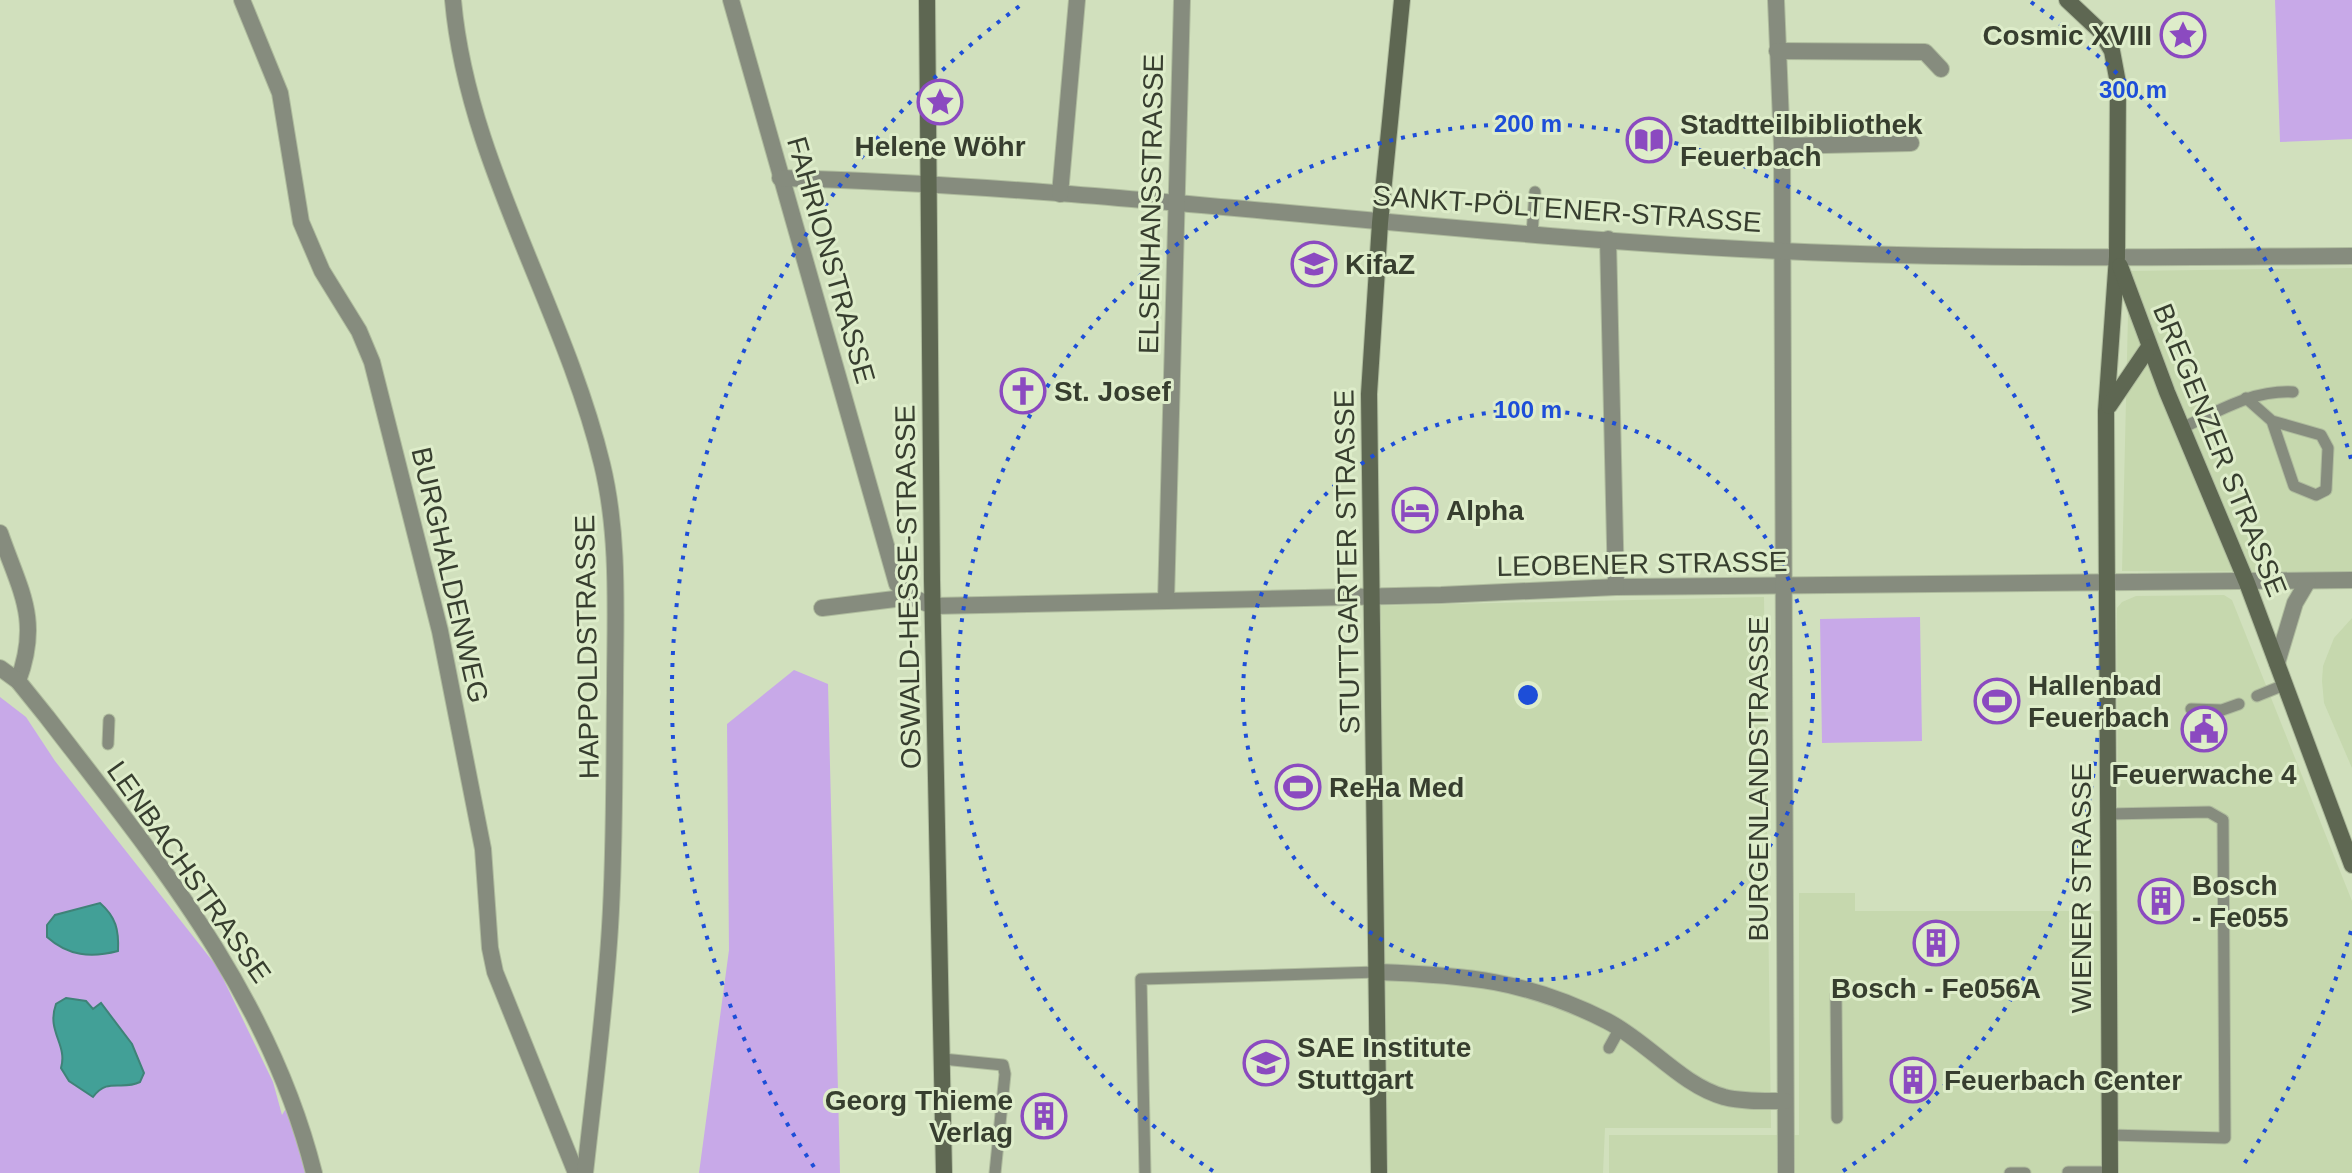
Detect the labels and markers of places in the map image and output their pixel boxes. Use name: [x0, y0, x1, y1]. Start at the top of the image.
place icon: Cosmic XVIII: [2159, 11, 2207, 59]
place label: Cosmic XVIII: [1982, 20, 2152, 51]
place icon: Helene Wöhr: [916, 78, 964, 126]
place label: Stadtteilbibliothek Feuerbach: [1680, 109, 1923, 172]
library icon: Stadtteilbibliothek Feuerbach: [1625, 116, 1673, 164]
place label: Helene Wöhr: [854, 131, 1026, 162]
school or university icon: KifaZ: [1290, 240, 1338, 288]
place label: KifaZ: [1345, 249, 1415, 280]
church icon: St. Josef: [999, 367, 1047, 415]
place label: St. Josef: [1054, 376, 1171, 407]
hotel icon: Alpha: [1391, 486, 1439, 534]
place label: Alpha: [1446, 495, 1524, 526]
place label: Hallenbad Feuerbach: [2028, 670, 2170, 733]
sports icon: Hallenbad Feuerbach: [1973, 677, 2021, 725]
centre of rings: [1514, 681, 1542, 709]
public building icon: Feuerwache 4: [2180, 705, 2228, 753]
place label: Feuerwache 4: [2111, 759, 2297, 790]
sports icon: ReHa Med: [1274, 763, 1322, 811]
place label: ReHa Med: [1329, 772, 1464, 803]
place label: Bosch - Fe055: [2192, 870, 2289, 933]
building icon: Bosch - Fe055: [2137, 877, 2185, 925]
building icon: Bosch - Fe056A: [1912, 919, 1960, 967]
place label: Bosch - Fe056A: [1831, 973, 2041, 1004]
place label: SAE Institute Stuttgart: [1297, 1032, 1471, 1095]
school or university icon: SAE Institute Stuttgart: [1242, 1039, 1290, 1087]
building icon: Feuerbach Center: [1889, 1056, 1937, 1104]
place label: Feuerbach Center: [1944, 1065, 2182, 1096]
place label: Georg Thieme Verlag: [825, 1085, 1013, 1148]
building icon: Georg Thieme Verlag: [1020, 1092, 1068, 1140]

